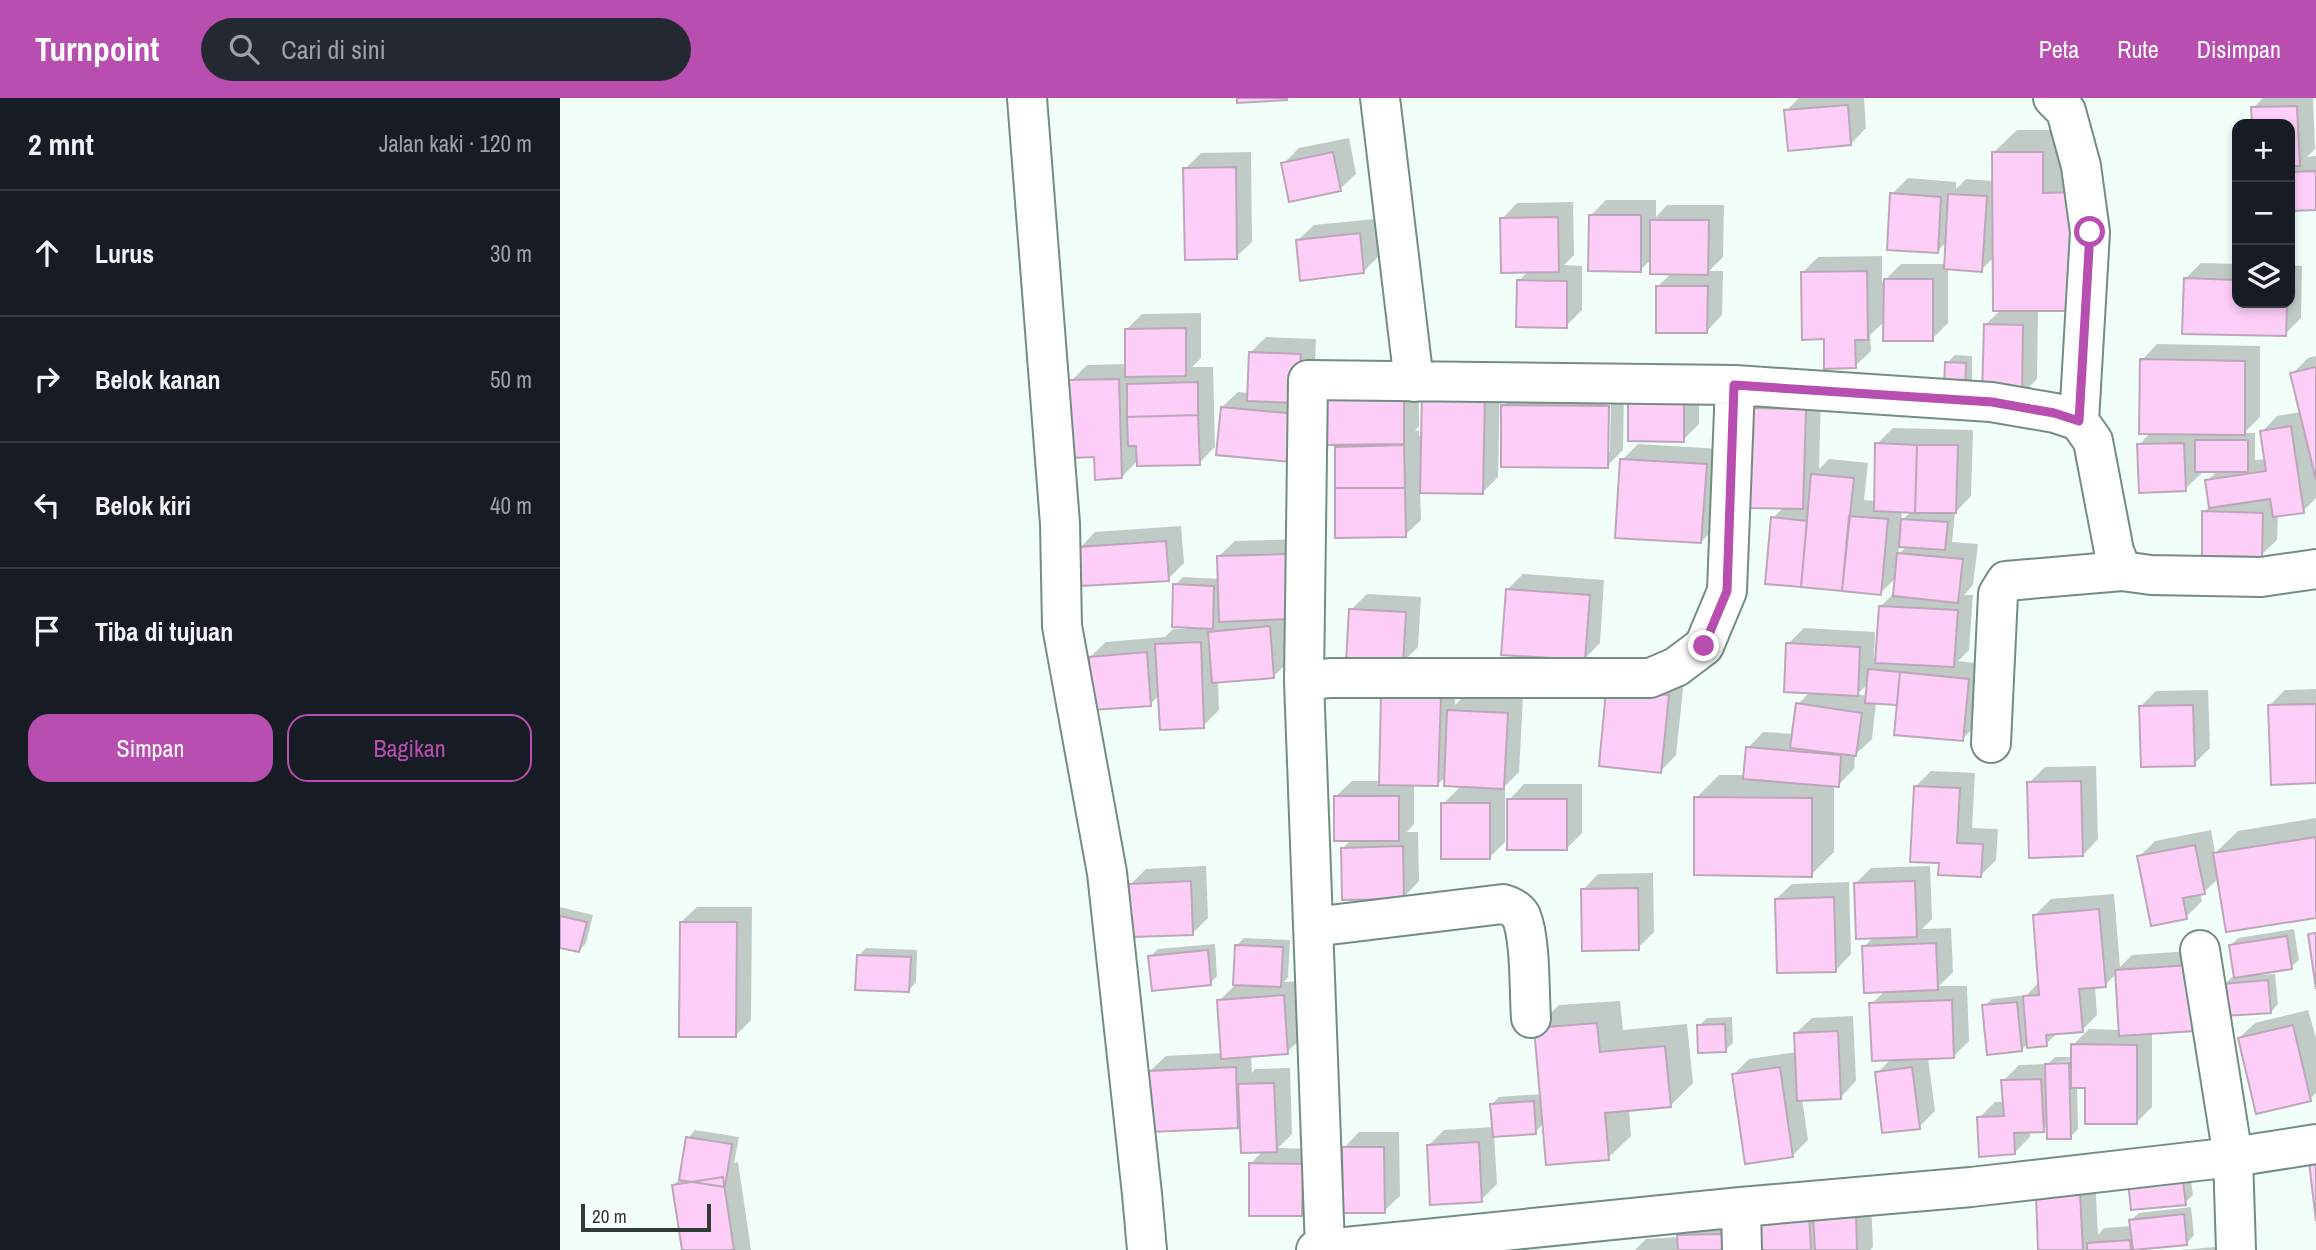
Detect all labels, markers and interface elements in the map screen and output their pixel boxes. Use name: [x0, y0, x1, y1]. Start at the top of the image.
search box: [201, 18, 691, 81]
text: Turnpoint: [35, 27, 159, 71]
icon: search: [225, 30, 263, 68]
text: Cari di sini: [281, 32, 386, 67]
text: Peta: [2039, 33, 2079, 65]
text: Rute: [2117, 33, 2159, 65]
text: Disimpan: [2197, 33, 2281, 65]
map controls: [2232, 119, 2295, 308]
button: +: [2232, 119, 2295, 182]
text: 2 mnt: [28, 124, 94, 164]
text: Jalan kaki · 120 m: [379, 128, 532, 159]
button: −: [2232, 182, 2295, 245]
route start: [2074, 216, 2105, 247]
icon: ahead: [28, 234, 66, 272]
text: Lurus: [95, 236, 154, 271]
text: 30 m: [490, 238, 532, 269]
button: layers: [2232, 245, 2295, 308]
icon: right: [28, 360, 66, 398]
text: Belok kanan: [95, 362, 221, 397]
text: 50 m: [490, 364, 532, 395]
icon: left: [28, 486, 66, 524]
text: Belok kiri: [95, 488, 191, 523]
text: 40 m: [490, 490, 532, 521]
icon: arrive: [28, 612, 66, 650]
text: Tiba di tujuan: [95, 614, 233, 649]
route end: [1688, 630, 1719, 661]
button: Simpan: [28, 714, 273, 782]
button: Bagikan: [287, 714, 532, 782]
scale bar: [581, 1201, 710, 1233]
text: 20 m: [592, 1203, 627, 1229]

